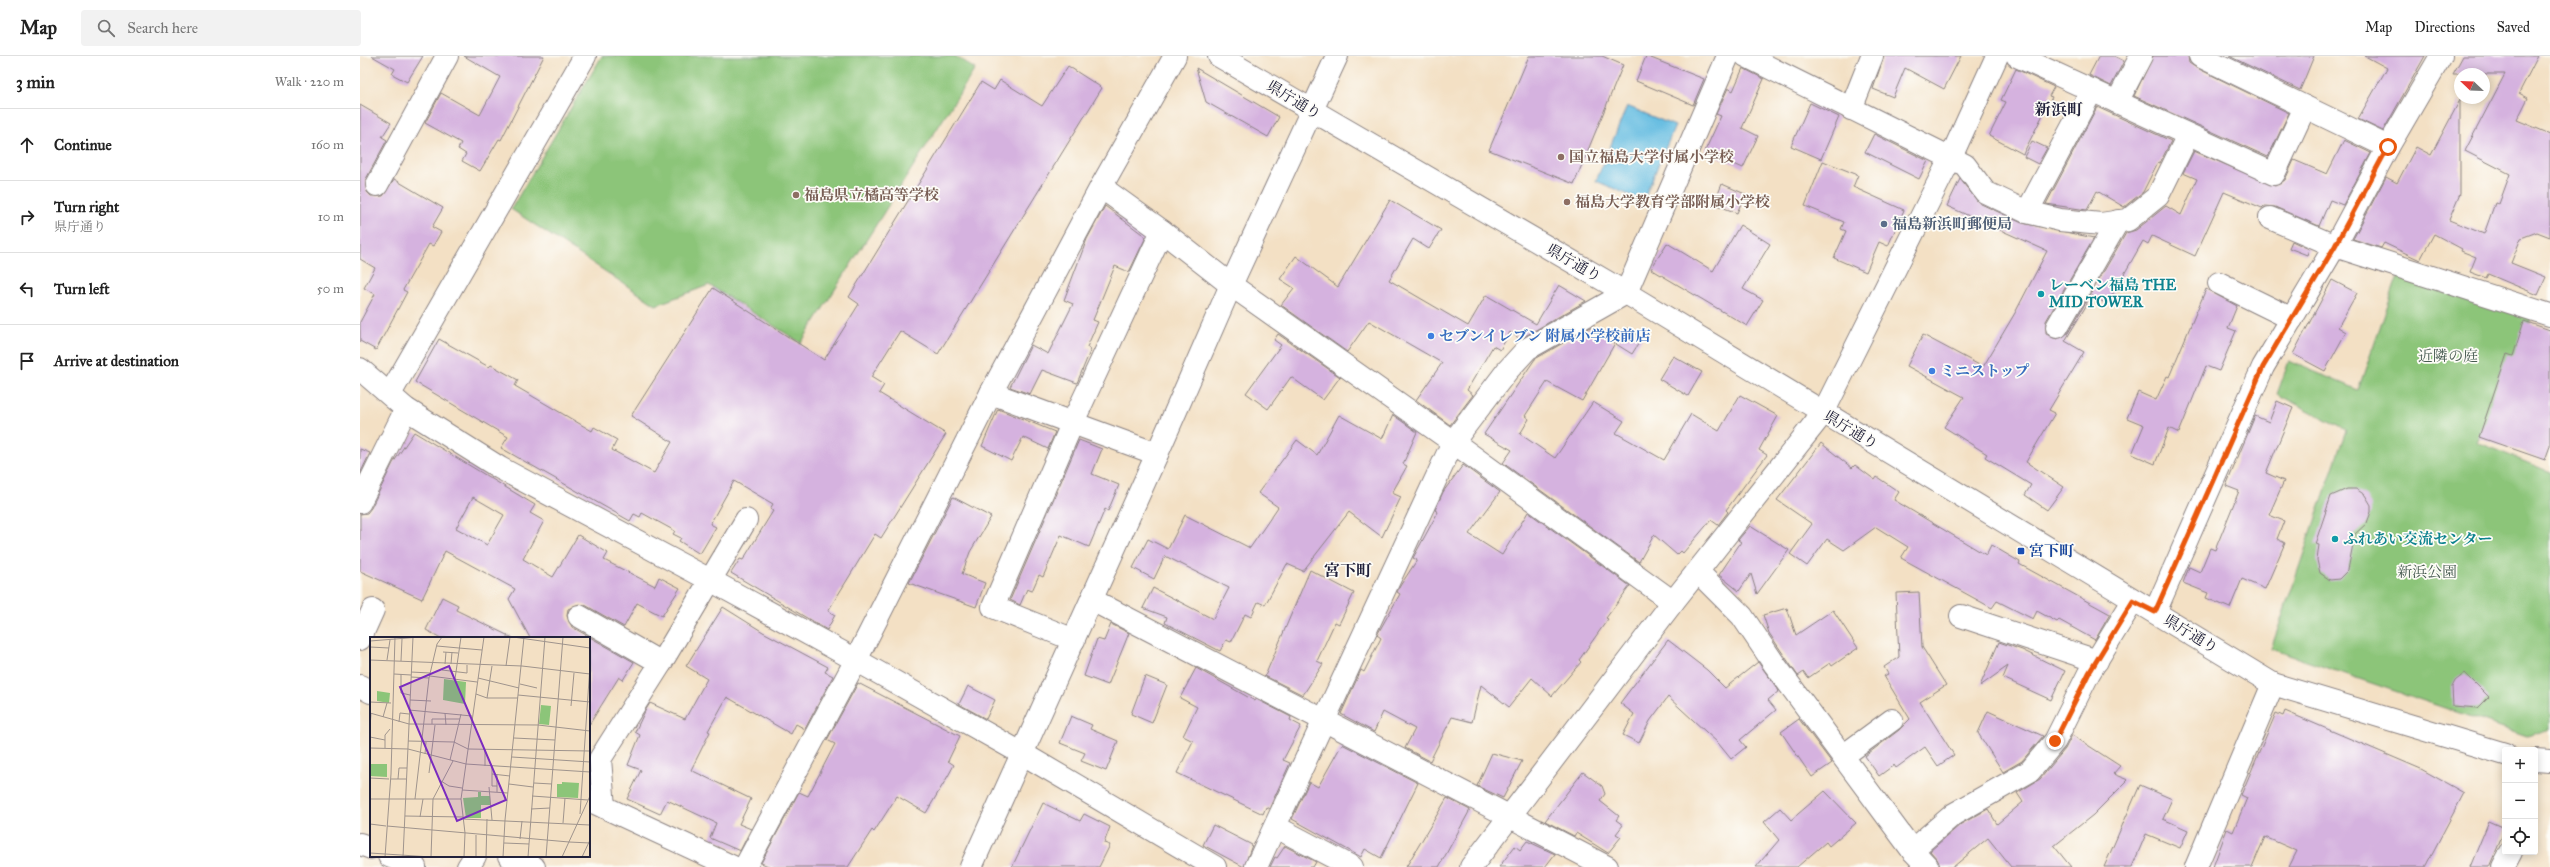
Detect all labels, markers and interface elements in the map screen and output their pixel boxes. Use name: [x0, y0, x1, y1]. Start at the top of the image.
search box: [81, 10, 361, 46]
text: Map: [20, 16, 57, 39]
icon: search: [95, 17, 117, 39]
text: Search here: [127, 19, 198, 37]
text: Map: [2365, 19, 2392, 36]
text: Directions: [2414, 19, 2475, 36]
text: Saved: [2497, 19, 2530, 36]
north arrow: [2454, 68, 2490, 104]
text: 3 min: [16, 72, 55, 93]
text: Walk · 220 m: [275, 74, 344, 90]
street label: 県庁通り: [1264, 77, 1324, 123]
district label: 新浜町: [2034, 100, 2083, 119]
icon: ahead: [16, 134, 38, 156]
text: Continue: [54, 136, 112, 154]
text: 160 m: [311, 137, 344, 153]
route start: [2379, 138, 2397, 156]
place label: 国立福島大学付属小学校: [1569, 148, 1734, 166]
marker: 国立福島大学付属小学校: [1556, 152, 1566, 162]
place label: 福島県立橘高等学校: [804, 186, 939, 204]
marker: 福島県立橘高等学校: [791, 190, 801, 200]
place label: 福島大学教育学部附属小学校: [1575, 193, 1770, 211]
marker: 福島大学教育学部附属小学校: [1562, 197, 1572, 207]
text: Turn right: [54, 198, 119, 216]
icon: right: [16, 206, 38, 228]
text: 10 m: [318, 209, 344, 225]
place label: 福島新浜町郵便局: [1892, 215, 2012, 233]
text: 県庁通り: [54, 219, 106, 235]
marker: 福島新浜町郵便局: [1879, 219, 1889, 229]
street label: 県庁通り: [1544, 240, 1604, 286]
place label: レーベン福島 THE MID TOWER: [2049, 276, 2176, 311]
icon: left: [16, 278, 38, 300]
text: Turn left: [54, 280, 110, 298]
text: 50 m: [317, 281, 344, 297]
marker: レーベン福島 THE MID TOWER: [2036, 289, 2046, 299]
place label: セブンイレブン 附属小学校前店: [1439, 327, 1650, 345]
marker: セブンイレブン 附属小学校前店: [1426, 331, 1436, 341]
park label: 近隣の庭: [2418, 347, 2478, 365]
icon: arrive: [16, 350, 38, 372]
text: Arrive at destination: [54, 352, 179, 370]
place label: ミニストップ: [1940, 362, 2030, 380]
marker: ミニストップ: [1927, 366, 1937, 376]
street label: 県庁通り: [1821, 407, 1881, 453]
place label: ふれあい交流センター: [2343, 530, 2492, 548]
marker: ふれあい交流センター: [2330, 534, 2340, 544]
place label: 宮下町: [2029, 542, 2074, 560]
marker: 宮下町: [2016, 546, 2026, 556]
district label: 宮下町: [1324, 561, 1372, 580]
park label: 新浜公園: [2397, 563, 2457, 581]
street label: 県庁通り: [2161, 611, 2221, 657]
inset map: [370, 637, 590, 857]
route end: [2046, 732, 2064, 750]
map controls: [2502, 747, 2538, 855]
button: +: [2502, 747, 2538, 783]
button: −: [2502, 783, 2538, 819]
button: locate: [2502, 819, 2538, 855]

